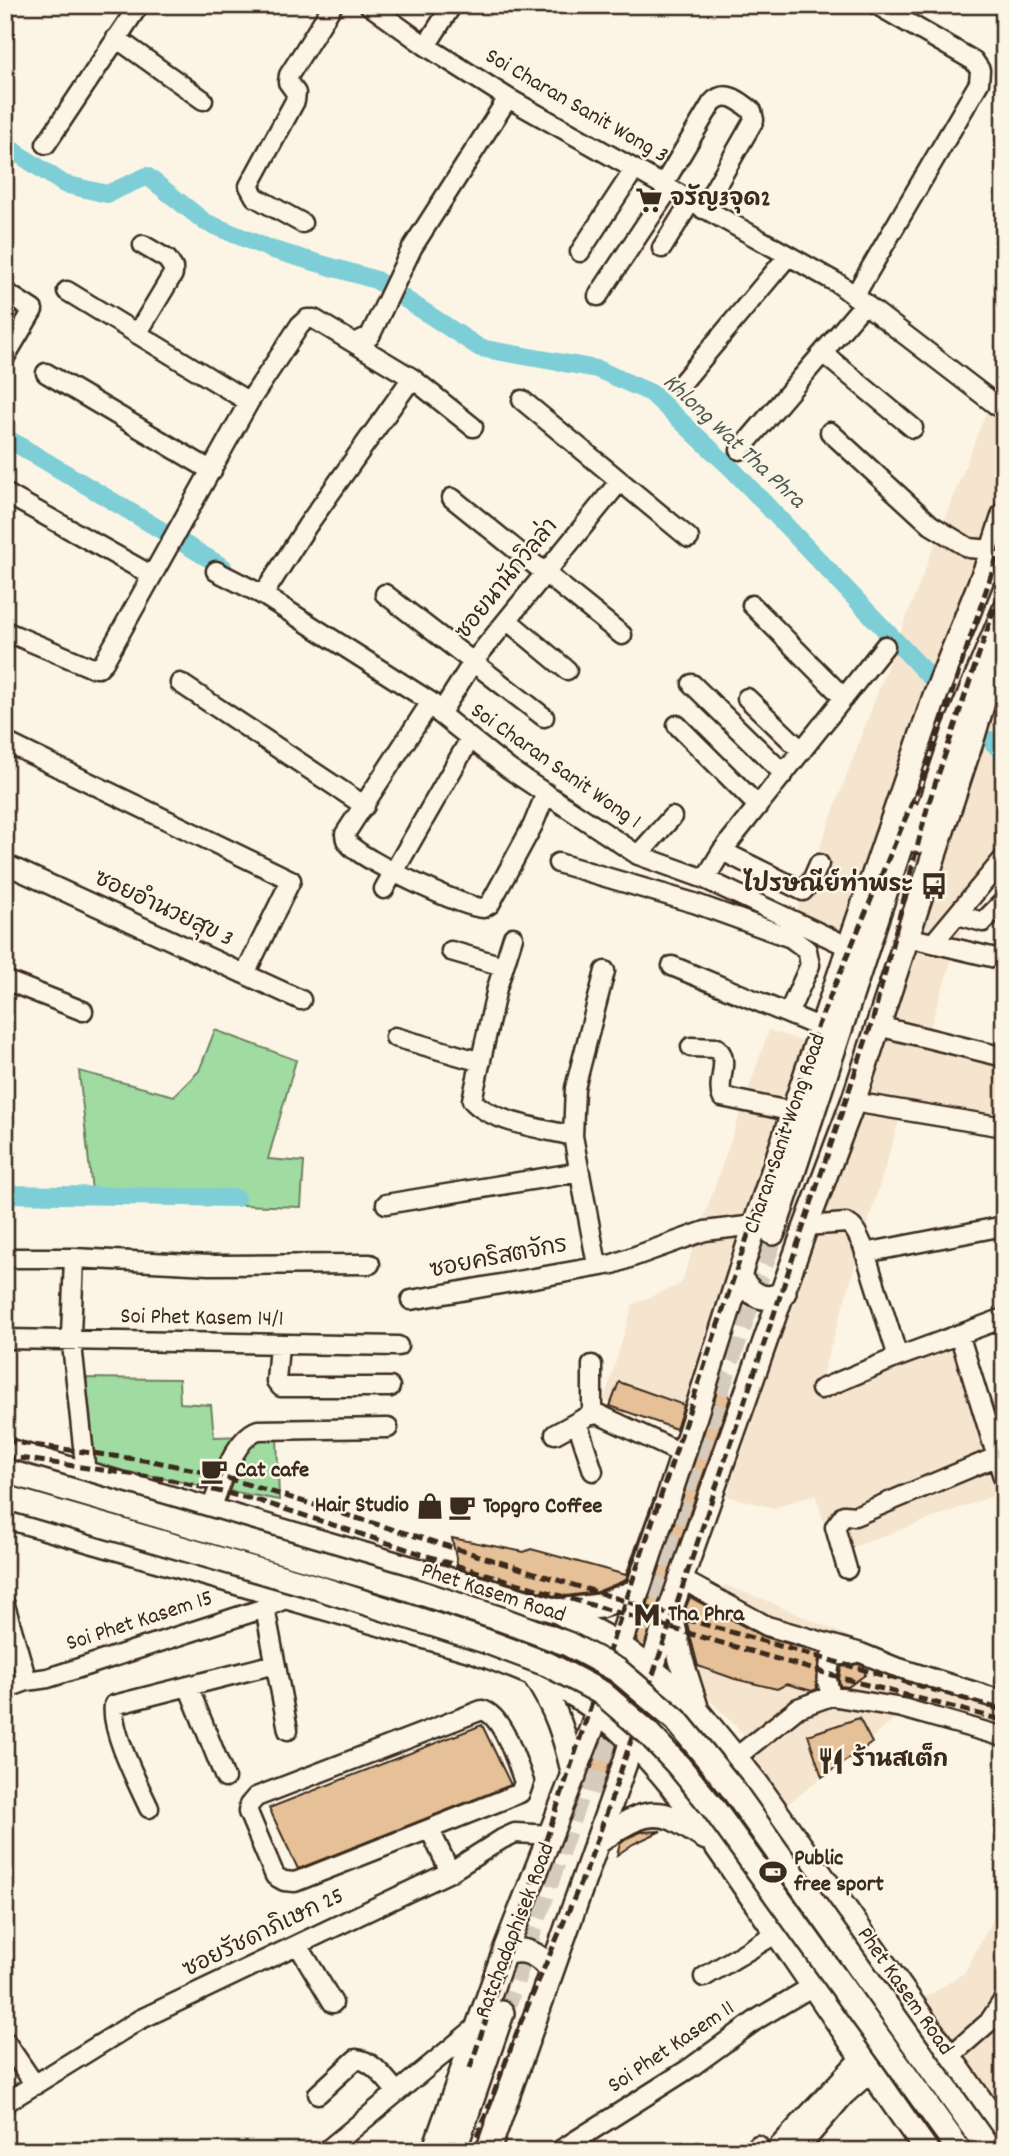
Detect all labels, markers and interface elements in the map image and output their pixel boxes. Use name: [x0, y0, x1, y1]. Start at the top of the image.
street label: Soi Charan Sanit Wong 3: [478, 41, 674, 173]
place label: จรัญ3จุด2: [670, 183, 771, 217]
supermarket icon: จรัญ3จุด2: [634, 185, 664, 215]
water label: Khlong Wat Tha Phra: [654, 367, 813, 518]
street label: ซอยนานักวิลล่า: [447, 511, 567, 648]
street label: Soi Charan Sanit Wong 1: [463, 696, 647, 838]
street label: ซอยอำนวยสุข 3: [88, 861, 239, 957]
place label: ไปรษณีย์ท่าพระ: [742, 868, 913, 903]
bus stop icon: ไปรษณีย์ท่าพระ: [919, 871, 949, 901]
street label: Charan Sanit Wong Road: [736, 1029, 836, 1239]
street label: ซอยคริสตจักร: [427, 1228, 571, 1289]
street label: Soi Phet Kasem 14/1: [120, 1301, 284, 1337]
place label: Cat cafe: [235, 1455, 309, 1488]
cafe icon: Cat cafe: [199, 1456, 229, 1486]
place label: Hair Studio: [315, 1490, 409, 1523]
shop icon: Hair Studio: [415, 1491, 445, 1521]
place label: Topgro Coffee: [483, 1491, 603, 1524]
cafe icon: Topgro Coffee: [447, 1492, 477, 1522]
street label: Phet Kasem Road: [416, 1555, 570, 1633]
street label: Soi Phet Kasem 15: [62, 1583, 218, 1661]
place label: Tha Phra: [668, 1599, 745, 1632]
metro station icon: Tha Phra: [632, 1600, 662, 1630]
place label: ร้านสเต็ก: [852, 1742, 948, 1778]
restaurant icon: ร้านสเต็ก: [816, 1746, 846, 1776]
street label: Ratchadaphisek Road: [467, 1839, 565, 2023]
place label: Public free sport: [793, 1843, 884, 1902]
sports icon: Public free sport: [758, 1857, 788, 1887]
street label: ซอยรัชดาภิเษก 25: [177, 1880, 350, 1987]
street label: Phet Kasem Road: [847, 1921, 961, 2063]
street label: Soi Phet Kasem 11: [602, 1993, 742, 2103]

